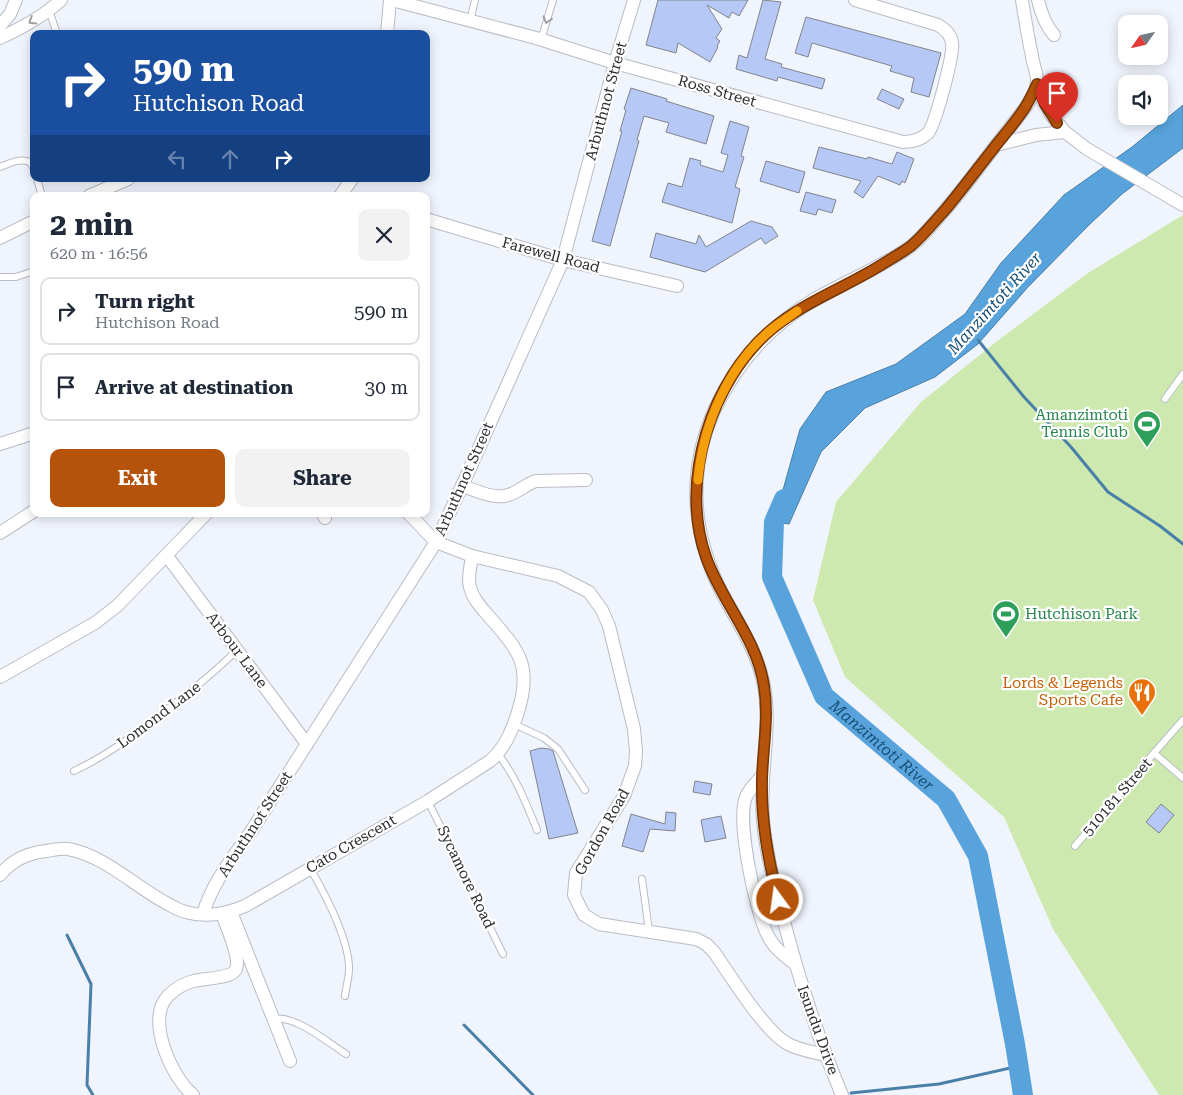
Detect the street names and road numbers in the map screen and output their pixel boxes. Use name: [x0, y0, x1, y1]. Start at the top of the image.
street label: Arbuthnot Street: [581, 39, 631, 162]
street label: Ross Street: [676, 71, 759, 111]
street label: Farewell Road: [500, 233, 602, 277]
street label: Arbuthnot Street: [431, 419, 497, 539]
street label: Arbour Lane: [203, 609, 271, 691]
street label: Lomond Lane: [114, 678, 204, 752]
street label: 510181 Street: [1078, 754, 1156, 840]
street label: Arbuthnot Street: [214, 767, 296, 880]
street label: Gordon Road: [571, 785, 633, 879]
street label: Cato Crescent: [303, 811, 400, 877]
street label: Sycamore Road: [433, 823, 499, 932]
street label: Isundu Drive: [794, 983, 842, 1077]

